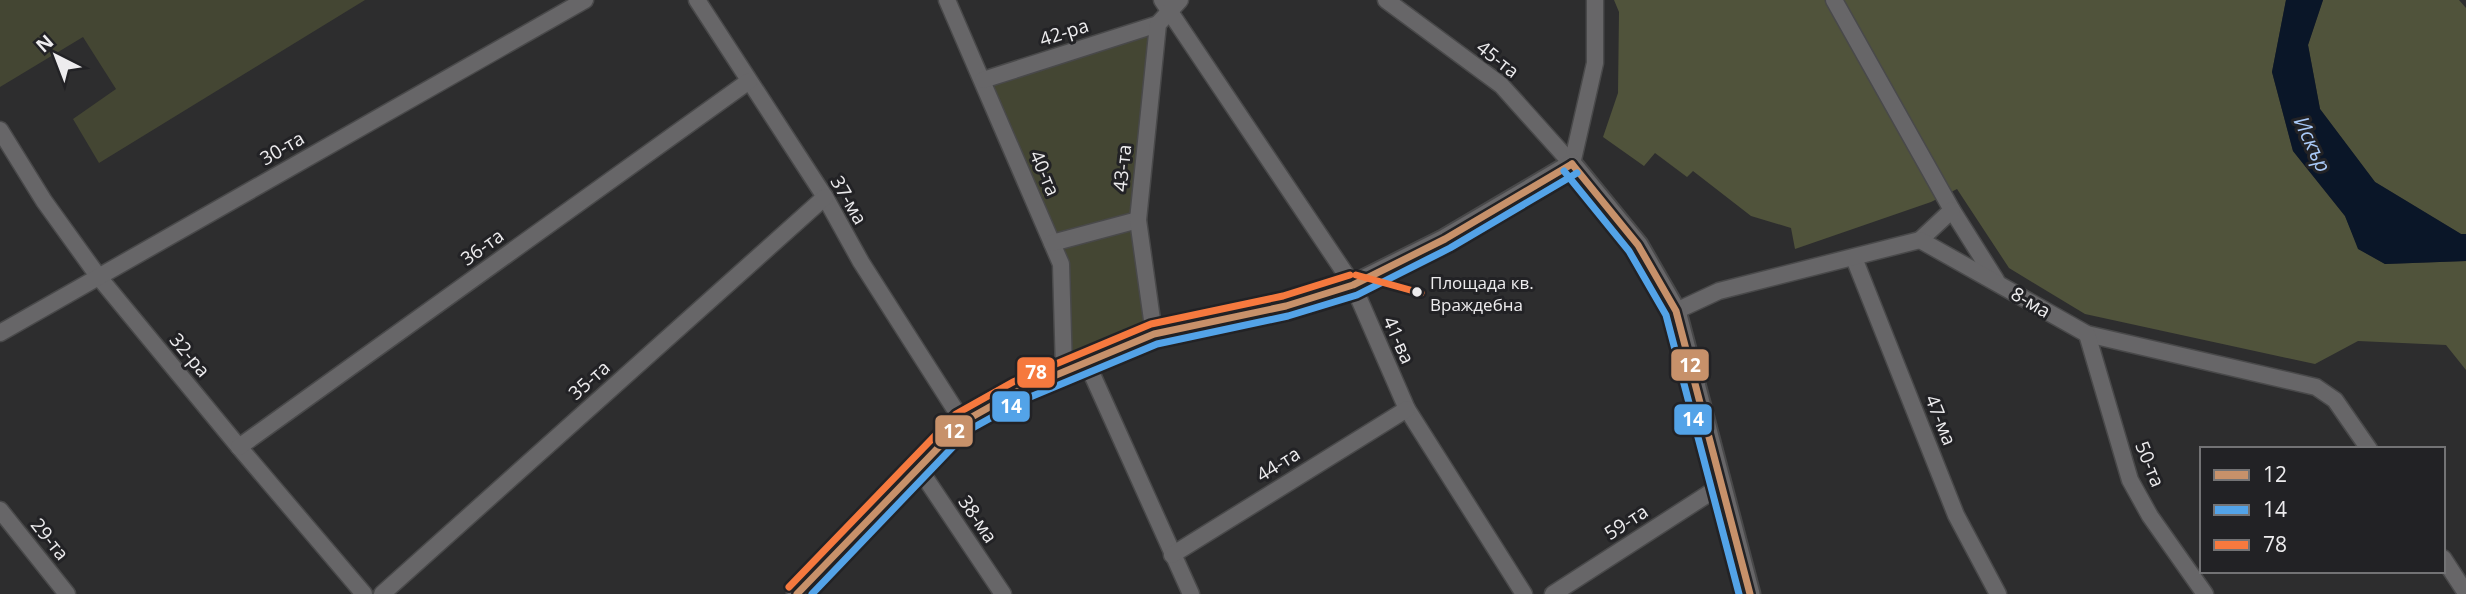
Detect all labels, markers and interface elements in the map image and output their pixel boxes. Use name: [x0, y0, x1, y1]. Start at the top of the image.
street label: 42-ра: [1036, 12, 1092, 52]
north arrow: [21, 21, 91, 91]
text: N: [30, 29, 59, 58]
street label: 45-та: [1471, 34, 1525, 84]
water label: Искър: [2288, 111, 2338, 177]
street label: 30-та: [255, 125, 309, 171]
street label: 43-та: [1107, 143, 1137, 193]
street label: 40-та: [1024, 146, 1066, 200]
street label: 37-ма: [825, 171, 873, 229]
street label: 36-та: [455, 223, 509, 271]
place label: Площада кв. Враждебна: [1430, 271, 1534, 316]
street label: 8-ма: [2007, 280, 2055, 324]
marker: Площада кв. Враждебна: [1410, 285, 1424, 299]
street label: 41-ва: [1377, 312, 1421, 368]
street label: 32-ра: [164, 327, 216, 383]
line badge: 12: [1670, 348, 1710, 382]
text: 12: [1679, 352, 1701, 378]
street label: 35-та: [563, 354, 615, 406]
line badge: 78: [1016, 356, 1056, 389]
text: 78: [1025, 359, 1047, 385]
line badge: 14: [991, 390, 1031, 423]
street label: 47-ма: [1919, 391, 1963, 449]
text: 14: [1000, 393, 1022, 419]
line badge: 14: [1673, 403, 1713, 436]
text: 14: [1682, 406, 1704, 432]
line badge: 12: [934, 414, 974, 448]
text: 12: [943, 418, 965, 444]
street label: 50-та: [2129, 437, 2171, 491]
street label: 44-та: [1251, 440, 1305, 488]
legend: [2200, 447, 2445, 573]
text: 12: [2263, 460, 2287, 488]
street label: 38-ма: [953, 490, 1003, 548]
text: 14: [2263, 495, 2287, 523]
street label: 59-та: [1599, 498, 1653, 546]
street label: 29-та: [25, 512, 75, 566]
text: 78: [2263, 530, 2287, 558]

